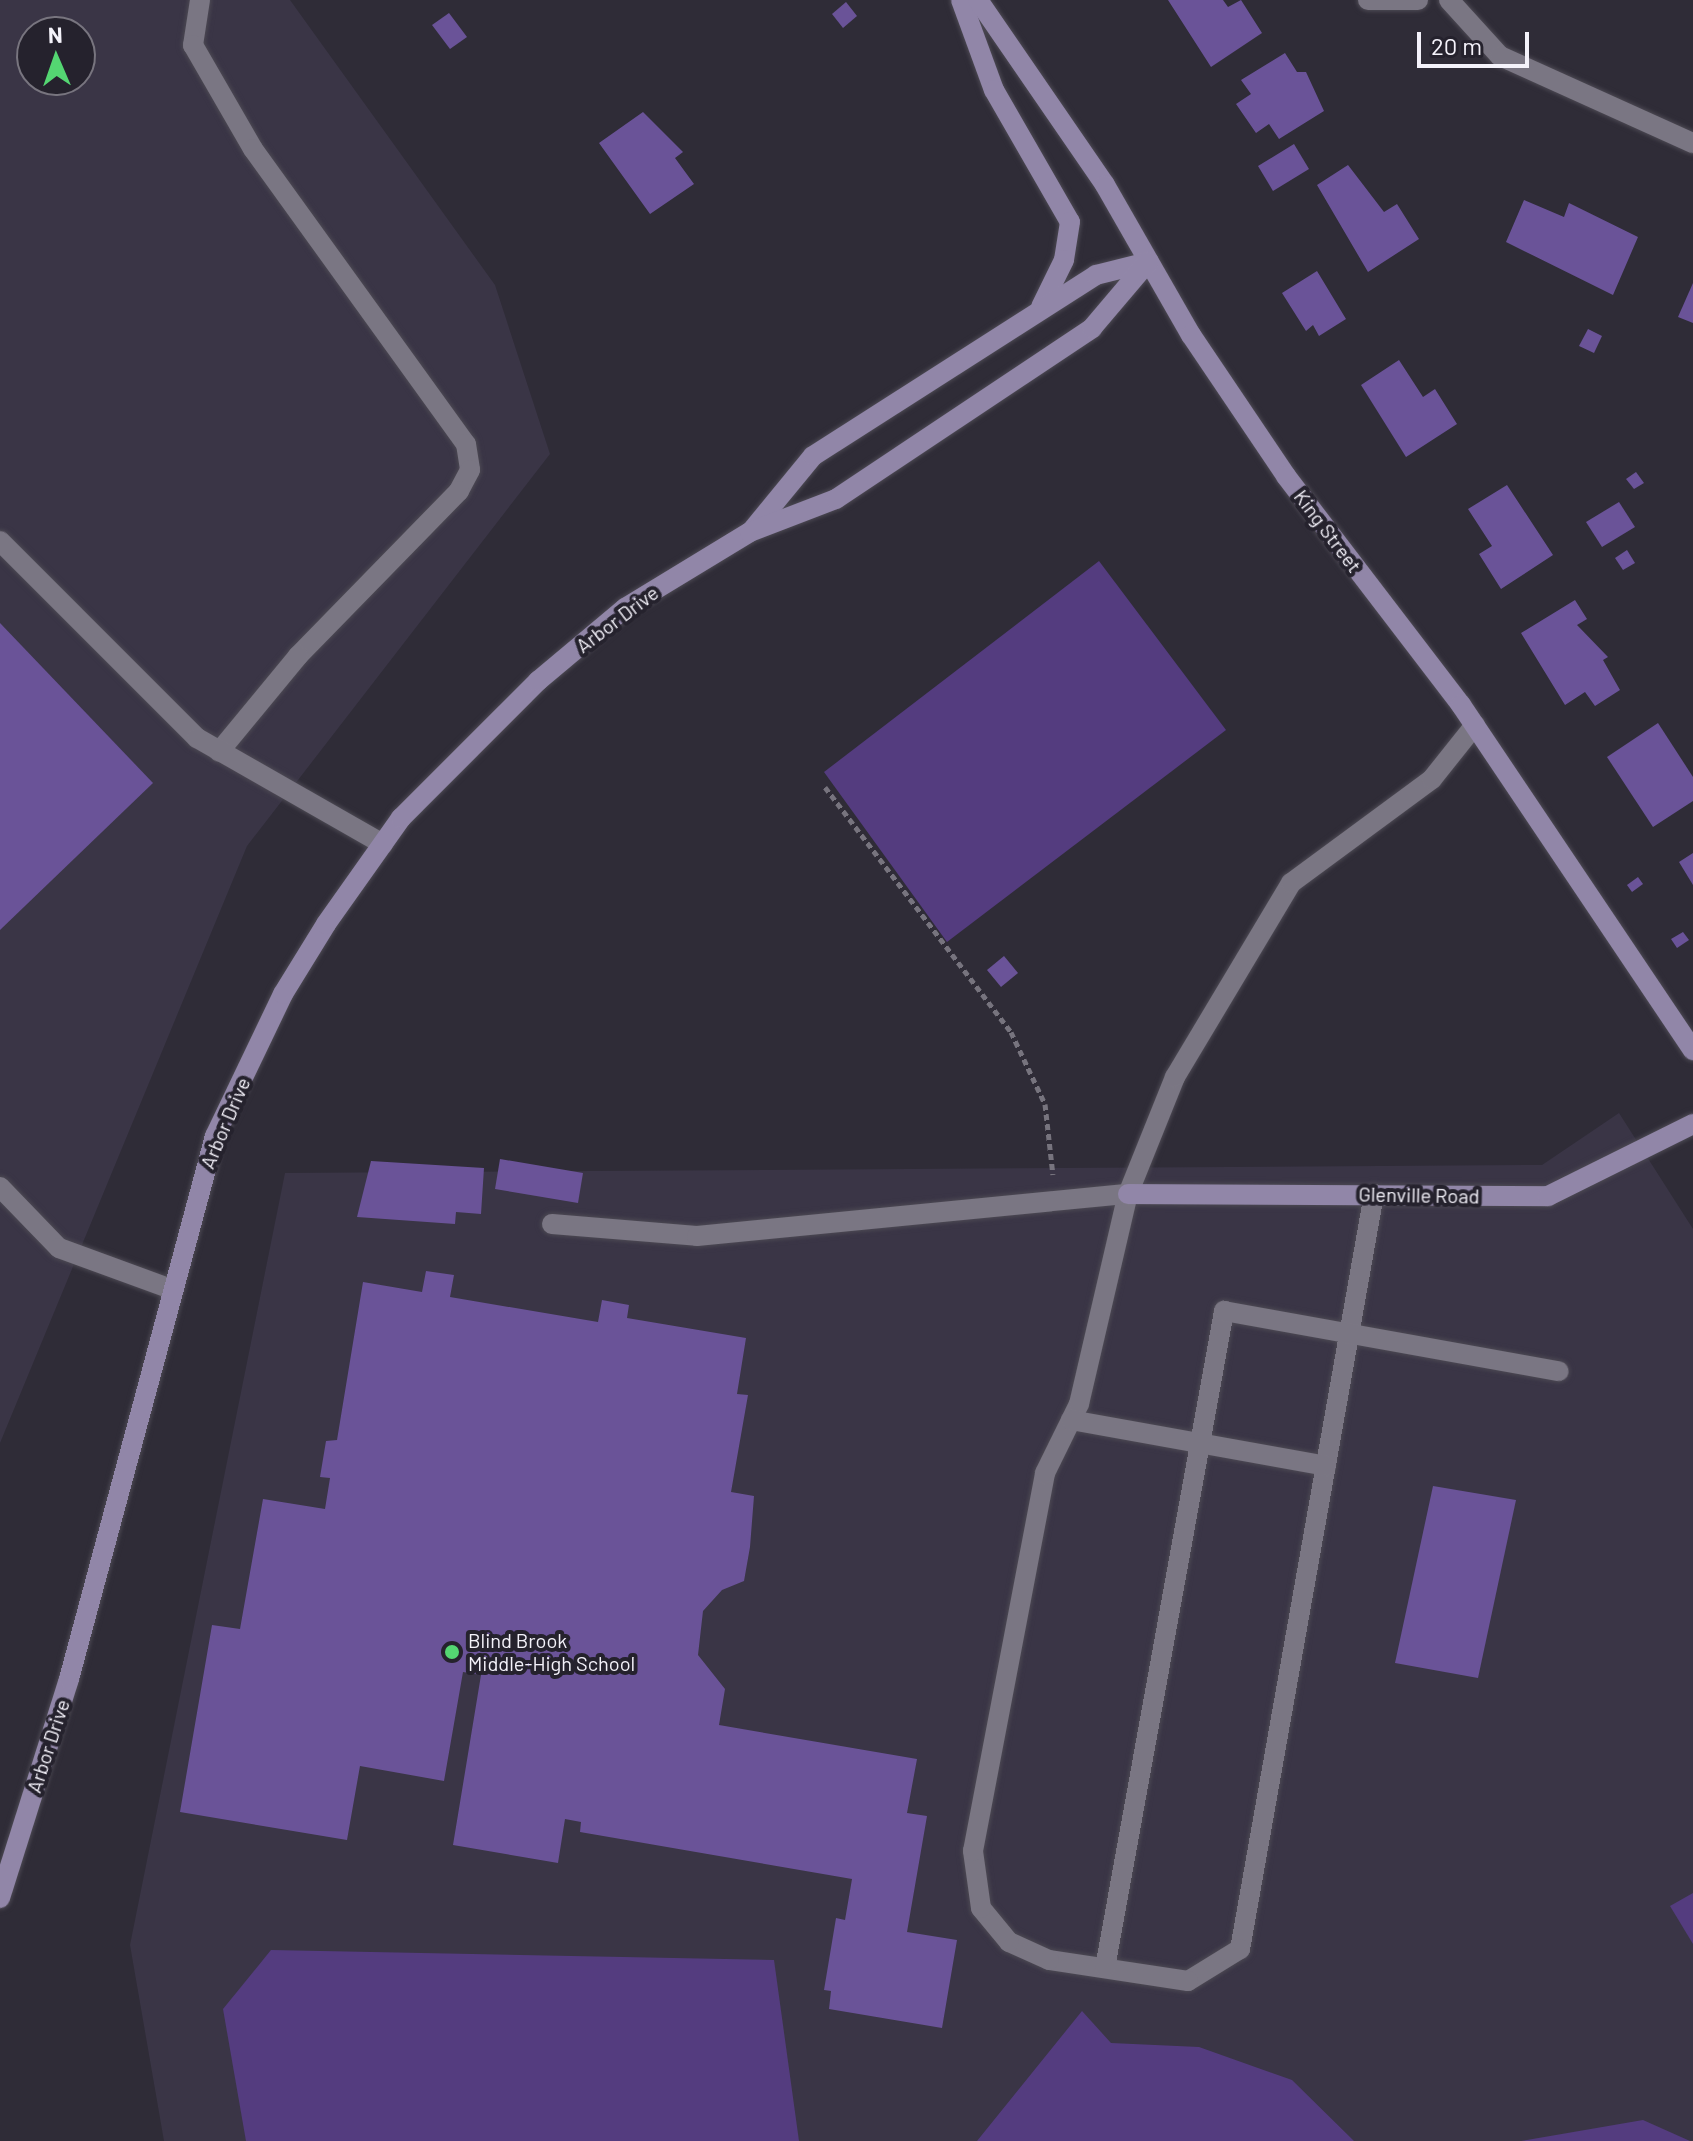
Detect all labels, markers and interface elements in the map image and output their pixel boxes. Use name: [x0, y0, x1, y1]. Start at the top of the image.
north arrow: [16, 16, 96, 96]
scale bar: [1421, 16, 1533, 66]
text: N: [47, 21, 63, 47]
text: 20 m: [1431, 31, 1482, 60]
street label: King Street: [1289, 485, 1367, 577]
street label: Arbor Drive: [571, 580, 663, 658]
street label: Arbor Drive: [195, 1074, 255, 1172]
street label: Glenville Road: [1358, 1182, 1480, 1208]
place label: Blind Brook Middle-High School: [468, 1628, 635, 1675]
marker: Blind Brook Middle-High School: [443, 1643, 461, 1661]
street label: Arbor Drive: [22, 1696, 74, 1796]

